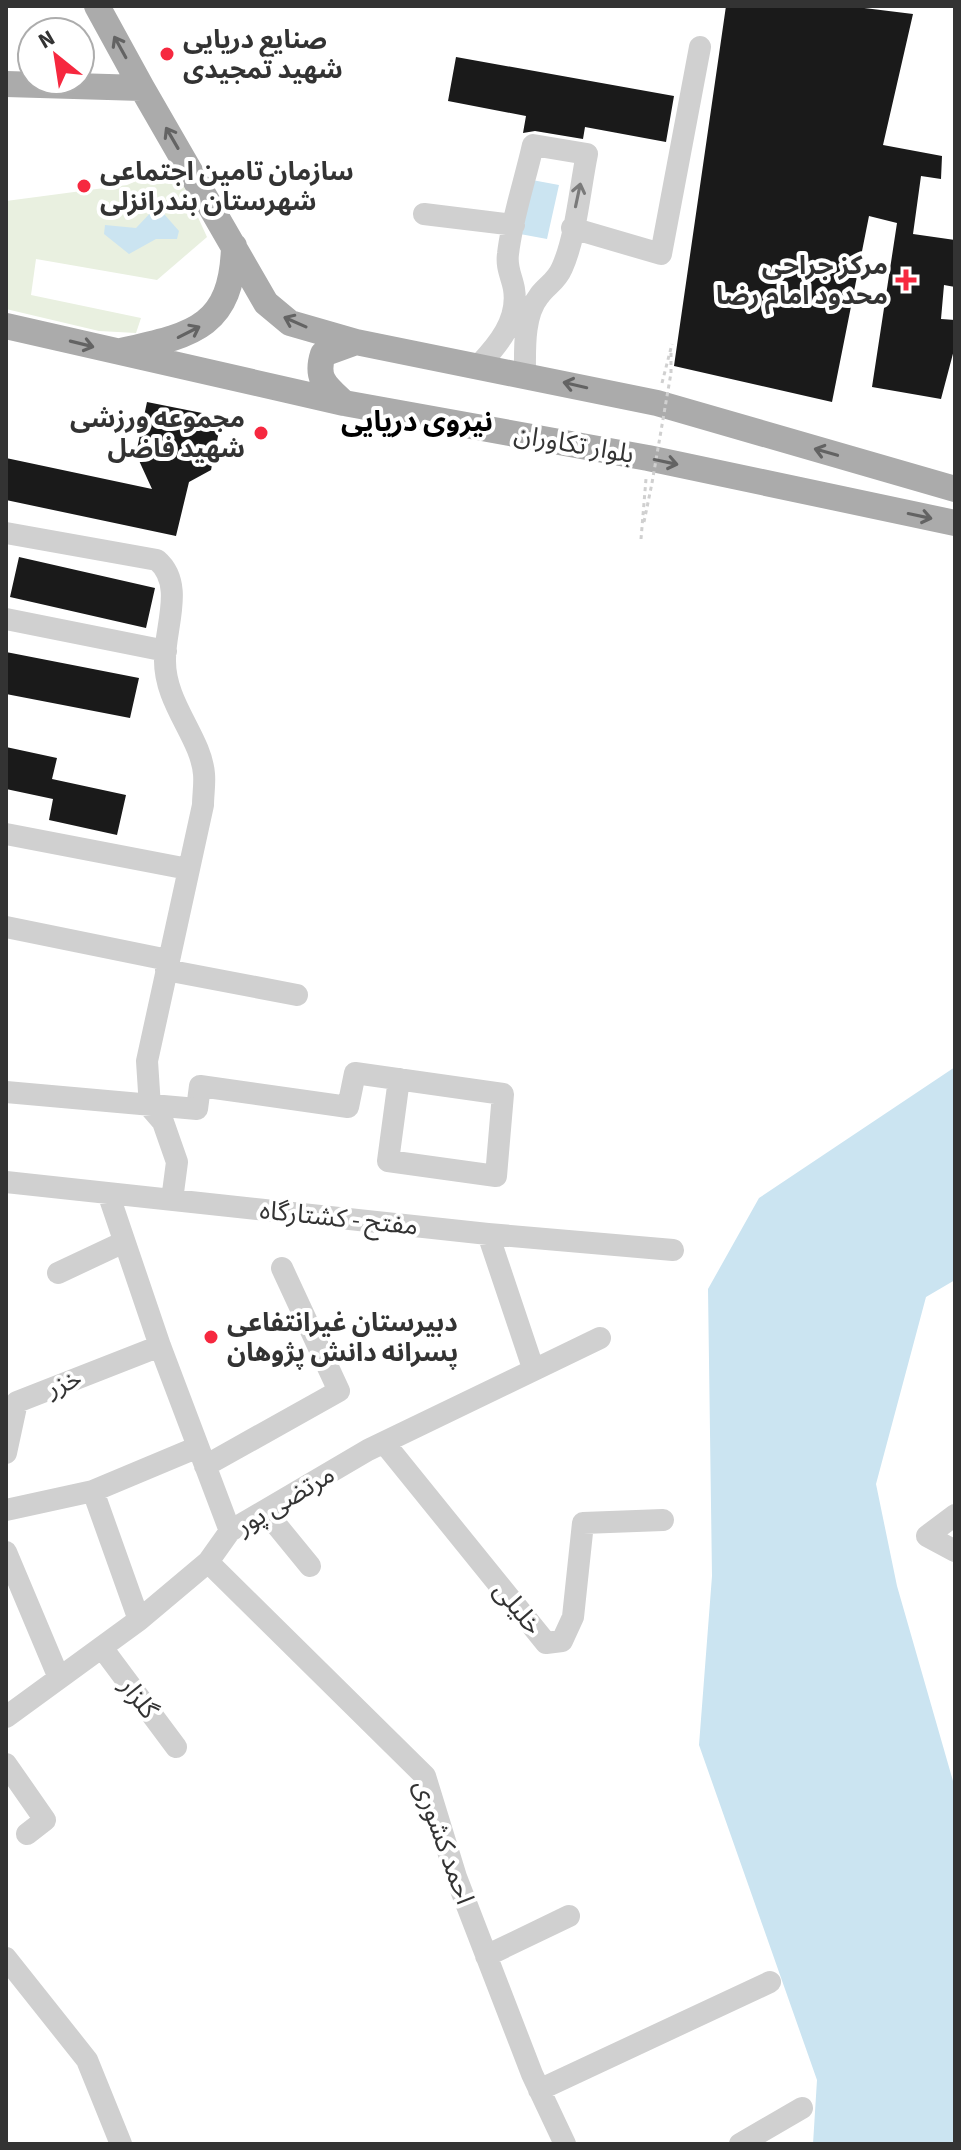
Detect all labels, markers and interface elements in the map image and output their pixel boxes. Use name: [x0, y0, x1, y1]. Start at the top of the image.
north arrow: [16, 16, 96, 96]
place label: صنایع دریایی شهید تمجیدی: [183, 21, 343, 88]
text: N: [32, 22, 61, 57]
one-way arrow: [111, 35, 127, 59]
marker: صنایع دریایی شهید تمجیدی: [158, 45, 176, 63]
one-way arrow: [164, 127, 180, 150]
place label: سازمان تامین اجتماعی شهرستان بندرانزلی: [100, 153, 354, 220]
marker: سازمان تامین اجتماعی شهرستان بندرانزلی: [75, 177, 93, 195]
one-way arrow: [571, 183, 586, 209]
place label: مرکز جراحی محدود امام رضا: [716, 247, 888, 315]
marker: مرکز جراحی محدود امام رضا: [895, 269, 917, 291]
one-way arrow: [283, 314, 307, 329]
one-way arrow: [176, 324, 200, 340]
one-way arrow: [68, 338, 94, 353]
one-way arrow: [563, 377, 588, 392]
place label: مجموعه ورزشی شهید فاضل: [70, 400, 245, 467]
district label: نیروی دریایی: [341, 402, 493, 442]
street label: بلوار تکاوران: [511, 415, 637, 473]
marker: مجموعه ورزشی شهید فاضل: [252, 424, 270, 442]
one-way arrow: [814, 444, 840, 459]
one-way arrow: [653, 455, 678, 470]
one-way arrow: [907, 509, 933, 524]
street label: مفتح - کشتارگاه: [258, 1191, 420, 1246]
place label: دبیرستان غیرانتفاعی پسرانه دانش پژوهان: [227, 1304, 458, 1371]
marker: دبیرستان غیرانتفاعی پسرانه دانش پژوهان: [202, 1328, 220, 1346]
street label: خزر: [40, 1359, 87, 1407]
street label: مرتضی پور: [228, 1456, 341, 1545]
street label: خلیلی: [485, 1573, 551, 1643]
street label: گلزار: [110, 1669, 167, 1727]
street label: احمد کشوری: [404, 1775, 484, 1909]

